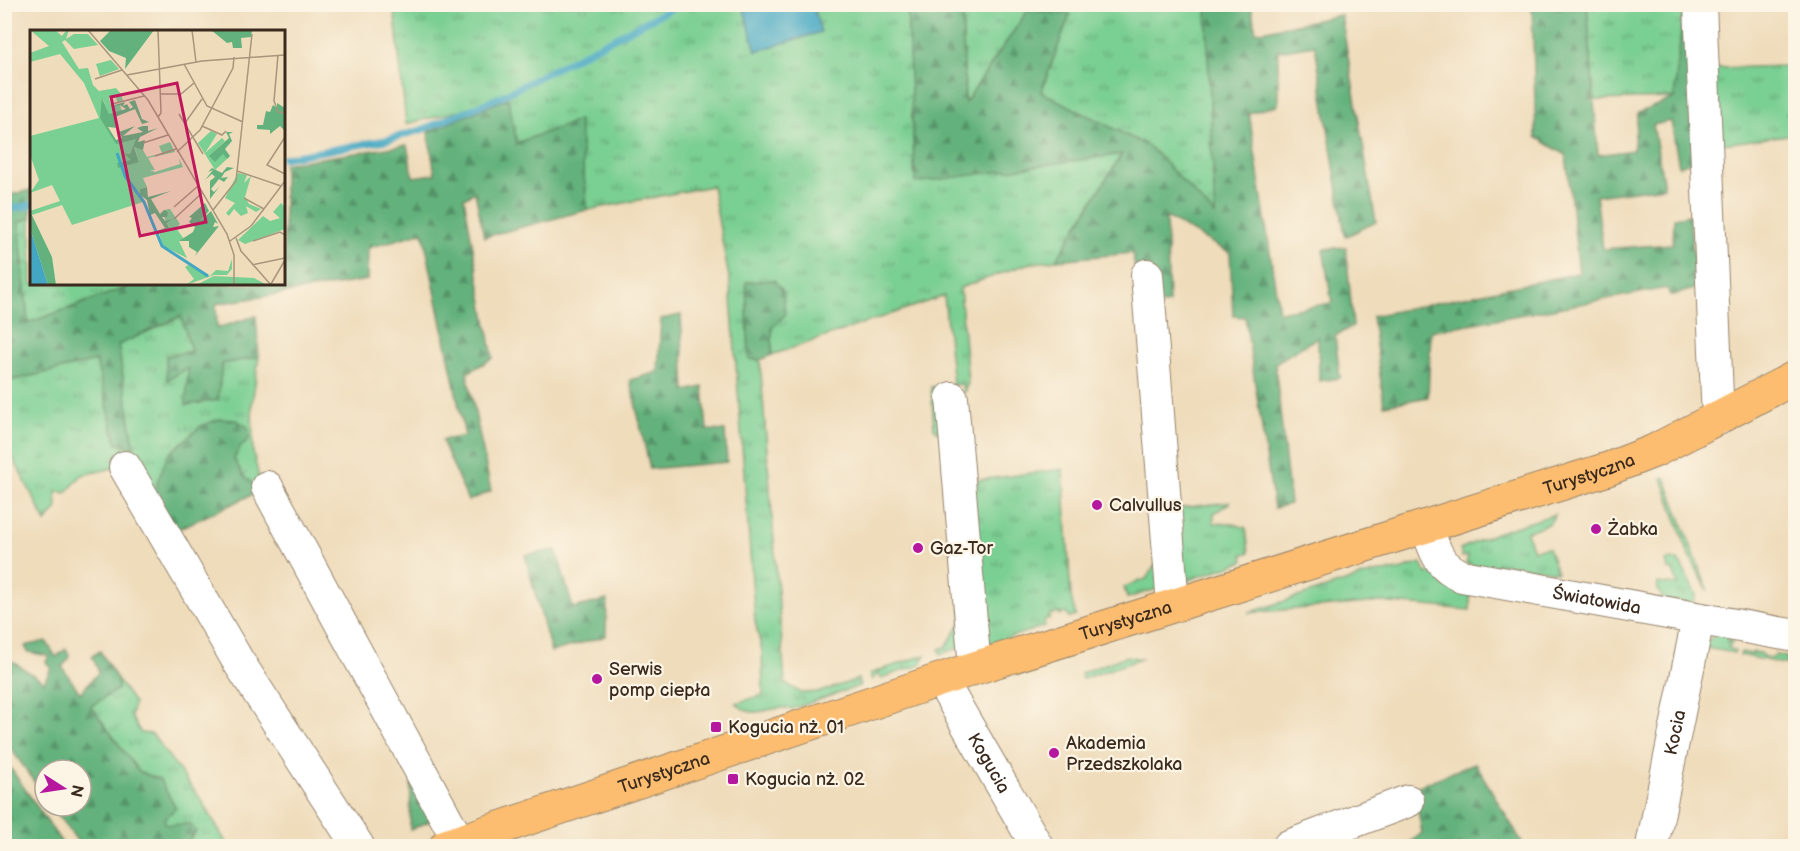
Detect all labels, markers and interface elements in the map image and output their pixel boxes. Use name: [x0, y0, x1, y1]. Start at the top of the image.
inset map: [30, 30, 285, 285]
street label: Turystyczna: [1541, 449, 1638, 500]
place label: Calvullus: [1109, 495, 1182, 516]
marker: Calvullus: [1090, 498, 1104, 512]
place label: Żabka: [1607, 518, 1658, 540]
marker: Żabka: [1589, 522, 1603, 536]
place label: Gaz-Tor: [930, 538, 994, 559]
marker: Gaz-Tor: [911, 541, 925, 555]
street label: Światowida: [1551, 581, 1643, 619]
street label: Turystyczna: [1077, 597, 1174, 645]
place label: Serwis pomp ciepła: [609, 659, 710, 701]
marker: Serwis pomp ciepła: [590, 672, 604, 686]
street label: Kocia: [1661, 708, 1690, 757]
place label: Kogucia nż. 01: [728, 717, 844, 738]
marker: Kogucia nż. 01: [709, 720, 723, 734]
street label: Kogucia: [963, 729, 1014, 797]
place label: Akademia Przedszkolaka: [1066, 733, 1182, 775]
marker: Akademia Przedszkolaka: [1047, 746, 1061, 760]
street label: Turystyczna: [616, 748, 713, 798]
north arrow: [33, 758, 93, 818]
place label: Kogucia nż. 02: [745, 769, 865, 790]
marker: Kogucia nż. 02: [726, 772, 740, 786]
text: N: [66, 783, 87, 799]

